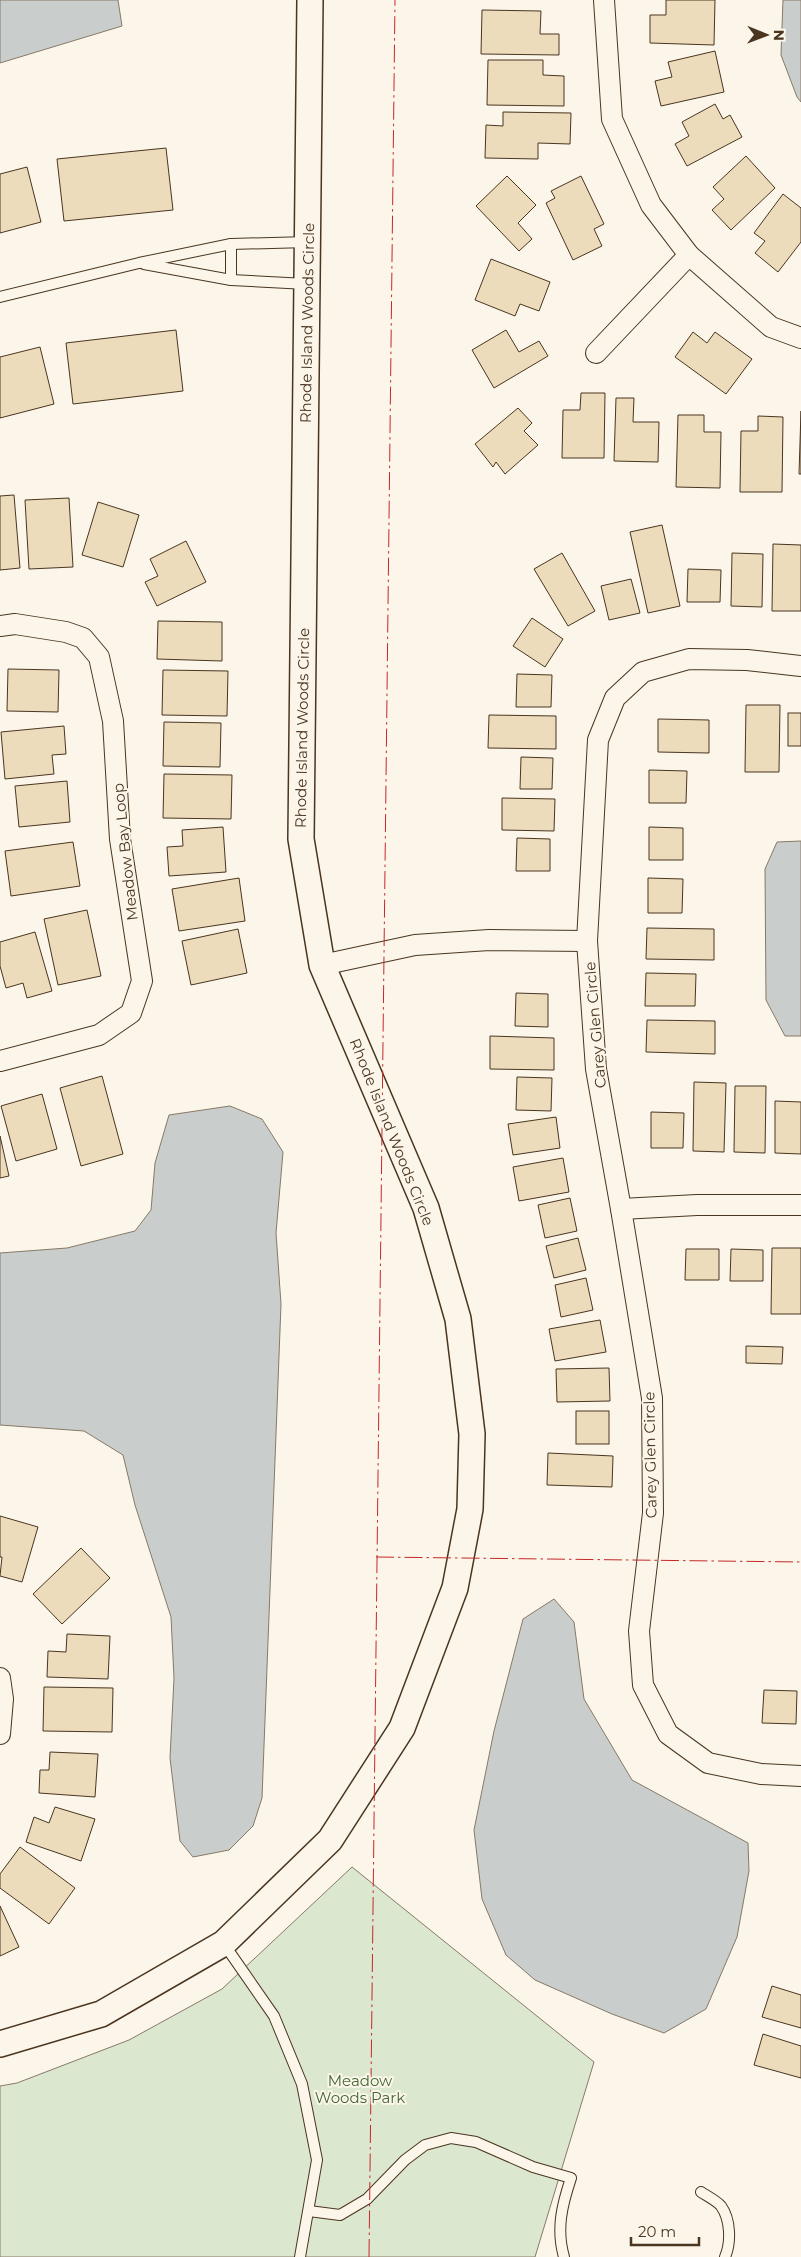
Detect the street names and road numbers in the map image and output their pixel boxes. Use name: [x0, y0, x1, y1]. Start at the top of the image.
street label: Rhode Island Woods Circle: [296, 223, 318, 423]
street label: Rhode Island Woods Circle: [291, 628, 313, 828]
street label: Meadow Bay Loop: [108, 782, 142, 922]
street label: Carey Glen Circle: [580, 961, 610, 1089]
street label: Rhode Island Woods Circle: [346, 1035, 438, 1229]
street label: Carey Glen Circle: [639, 1391, 661, 1519]

